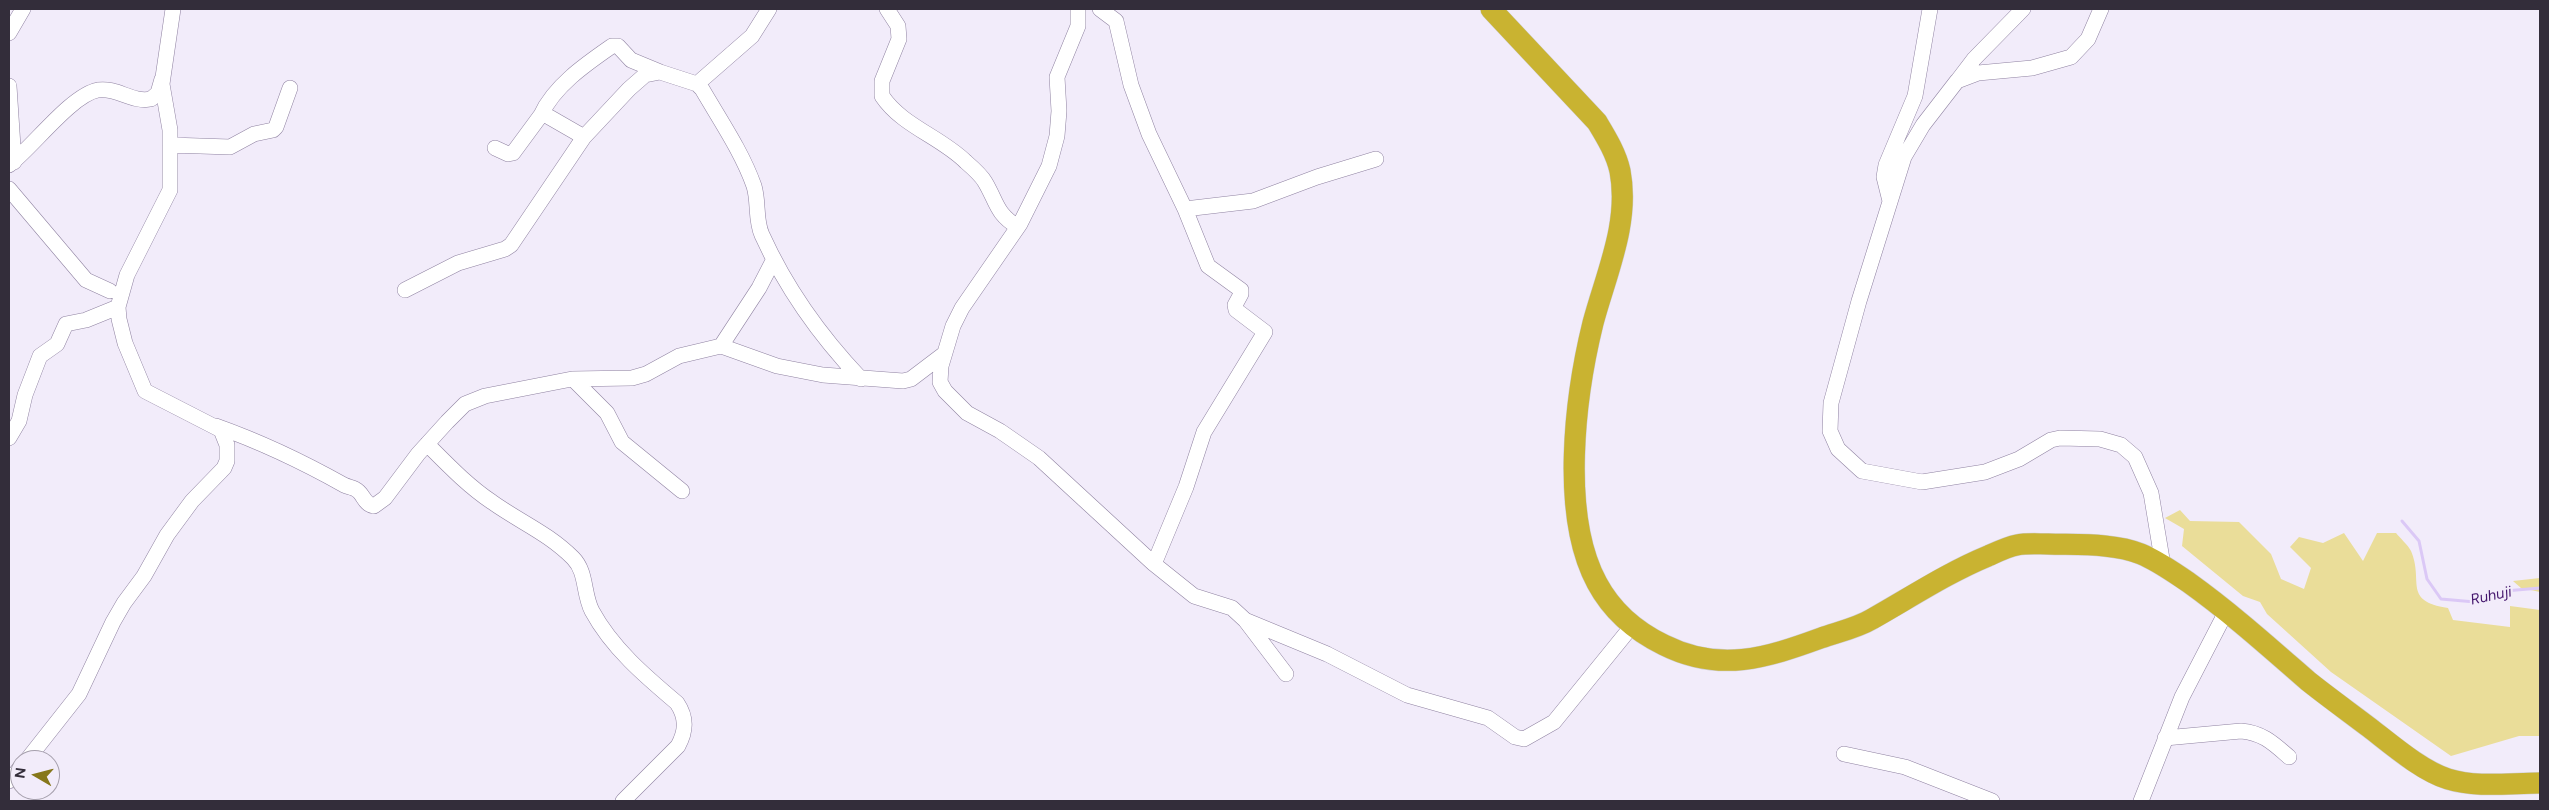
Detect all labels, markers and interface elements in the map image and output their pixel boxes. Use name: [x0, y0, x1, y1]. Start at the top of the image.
water label: Ruhuji: [2469, 583, 2513, 609]
north arrow: [10, 750, 60, 800]
text: N: [11, 766, 30, 780]

